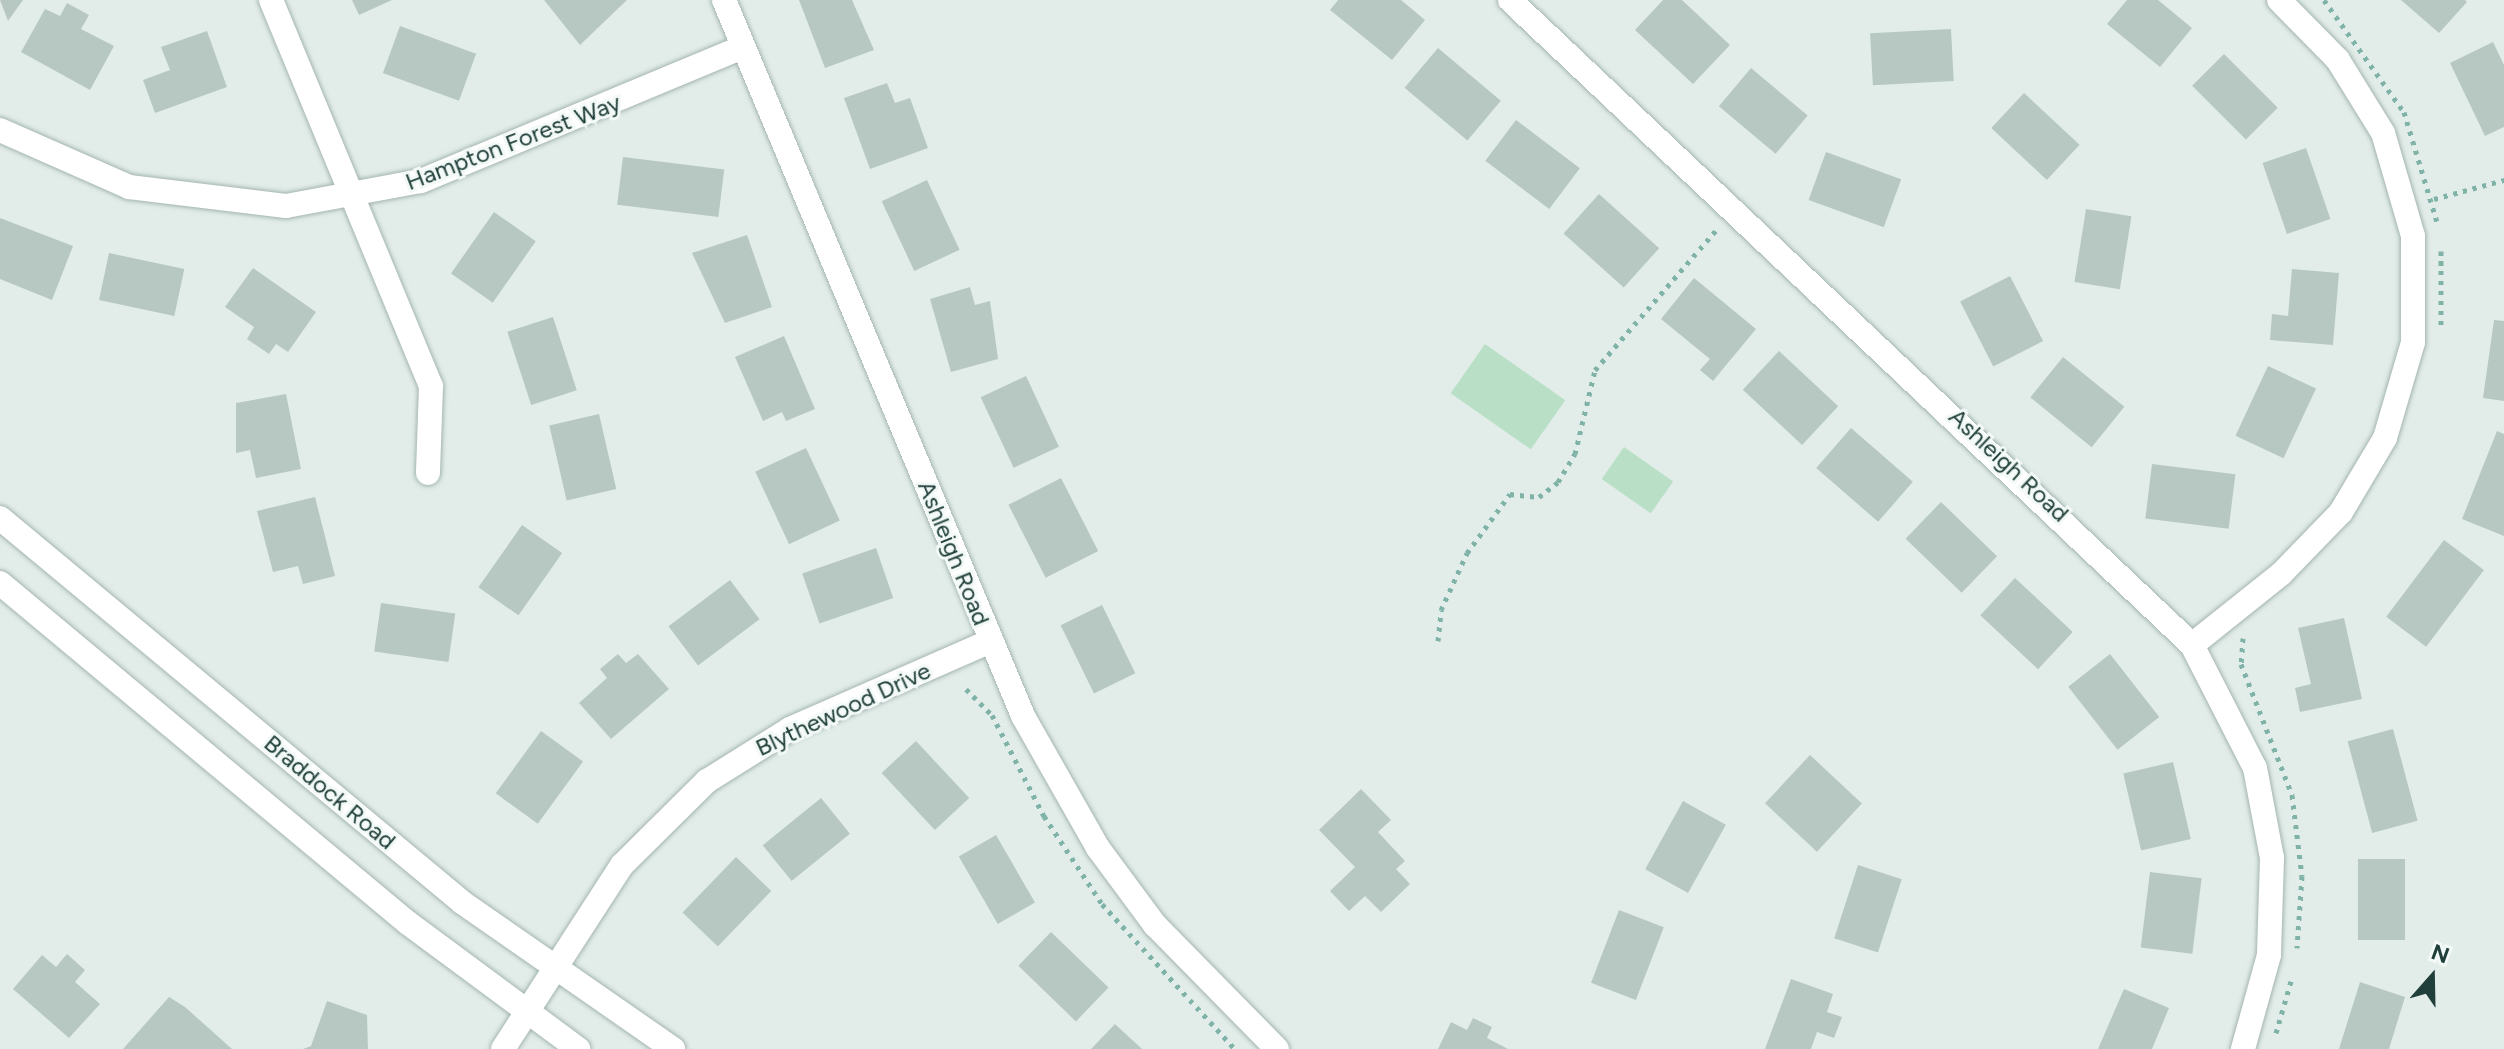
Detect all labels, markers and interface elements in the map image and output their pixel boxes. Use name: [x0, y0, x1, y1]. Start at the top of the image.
street label: Hampton Forest Way: [401, 88, 625, 196]
street label: Ashleigh Road: [1943, 402, 2075, 528]
street label: Ashleigh Road: [912, 476, 996, 630]
street label: Blythewood Drive: [751, 656, 935, 762]
street label: Braddock Road: [258, 729, 402, 855]
north arrow: [2392, 937, 2472, 1017]
text: N: [2428, 938, 2453, 970]

